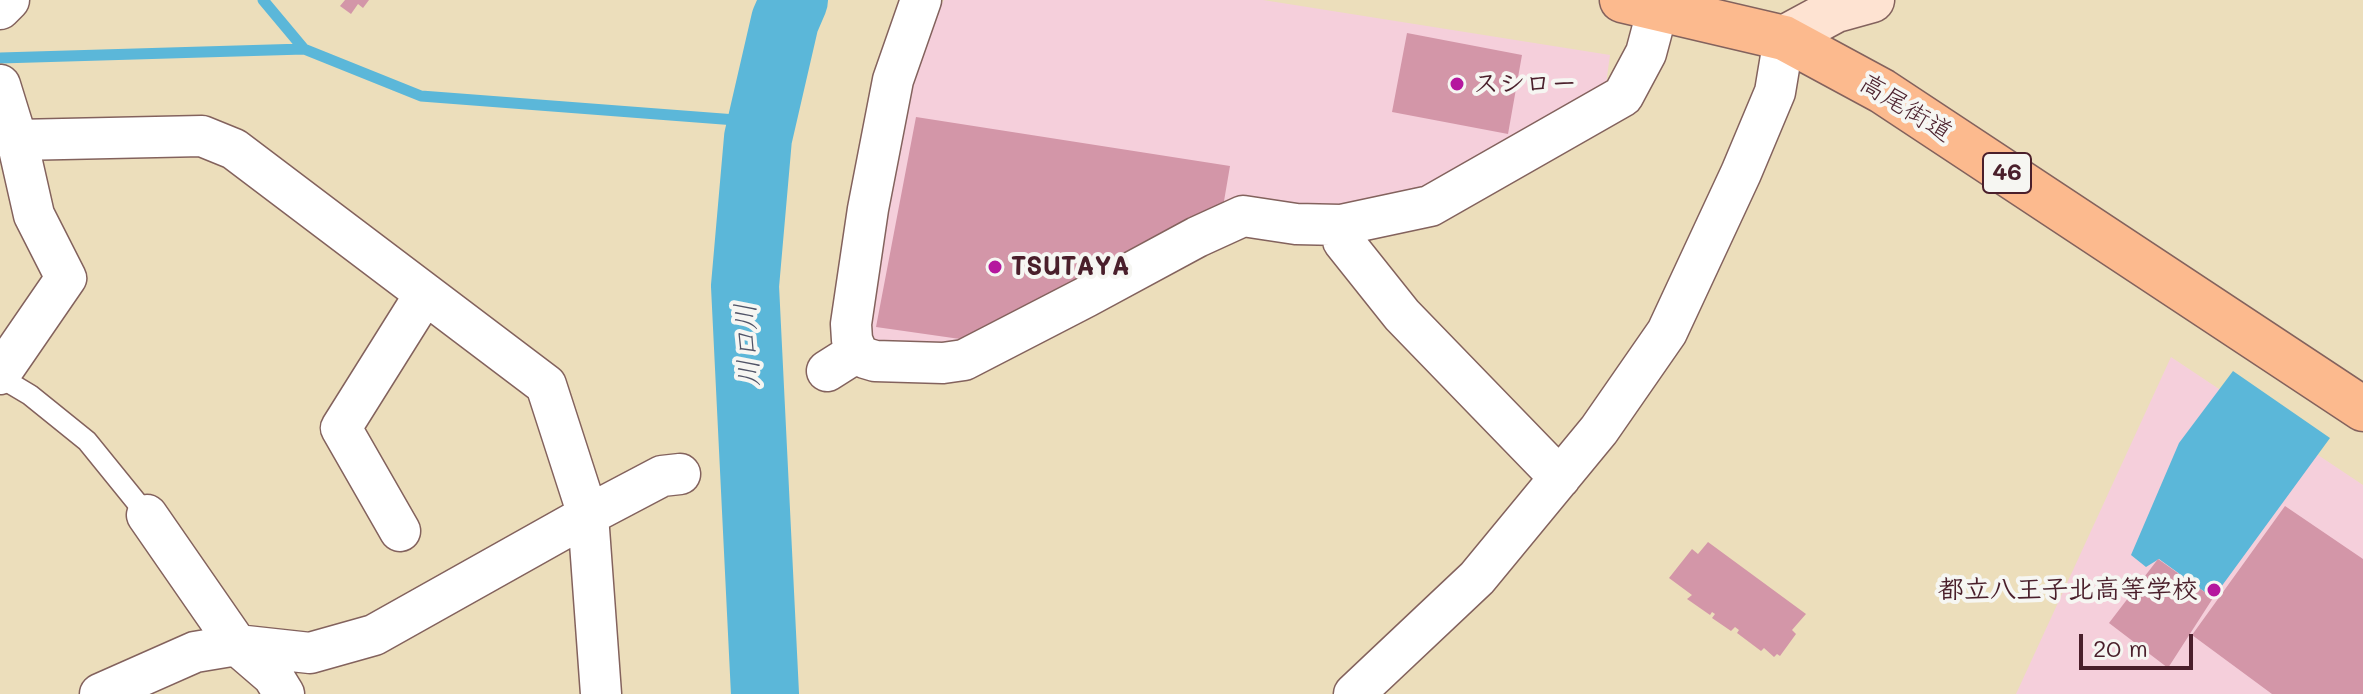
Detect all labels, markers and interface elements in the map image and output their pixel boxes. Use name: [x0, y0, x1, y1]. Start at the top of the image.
street label: 高尾街道: [1854, 67, 1958, 149]
place label: スシロー: [1473, 68, 1577, 100]
marker: スシロー: [1448, 75, 1466, 93]
road number: 46: [1983, 153, 2031, 193]
place label: TSUTAYA: [1011, 251, 1130, 283]
marker: TSUTAYA: [986, 258, 1004, 276]
water label: 川口川: [729, 302, 767, 388]
place label: 都立八王子北高等学校: [1938, 574, 2198, 606]
marker: 都立八王子北高等学校: [2205, 581, 2223, 599]
scale bar: [2083, 618, 2197, 668]
text: 20 m: [2093, 632, 2148, 663]

